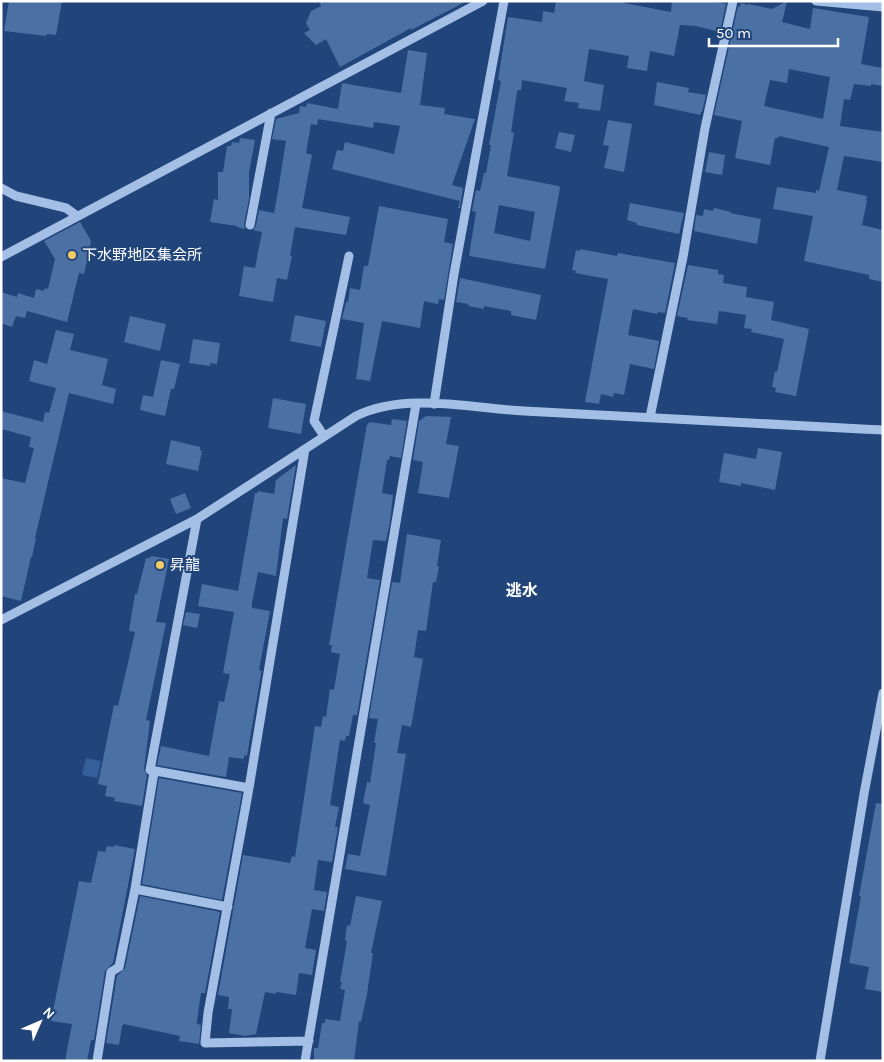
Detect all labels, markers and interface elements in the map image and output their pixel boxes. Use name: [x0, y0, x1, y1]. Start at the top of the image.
scale bar: [709, 15, 838, 47]
text: 50 m: [716, 24, 751, 42]
place label: 下水野地区集会所: [82, 246, 202, 264]
marker: 下水野地区集会所: [66, 249, 78, 261]
place label: 昇龍: [170, 556, 200, 574]
marker: 昇龍: [154, 559, 166, 571]
district label: 逃水: [506, 581, 538, 600]
north arrow: [15, 997, 65, 1047]
text: N: [39, 1004, 58, 1023]

